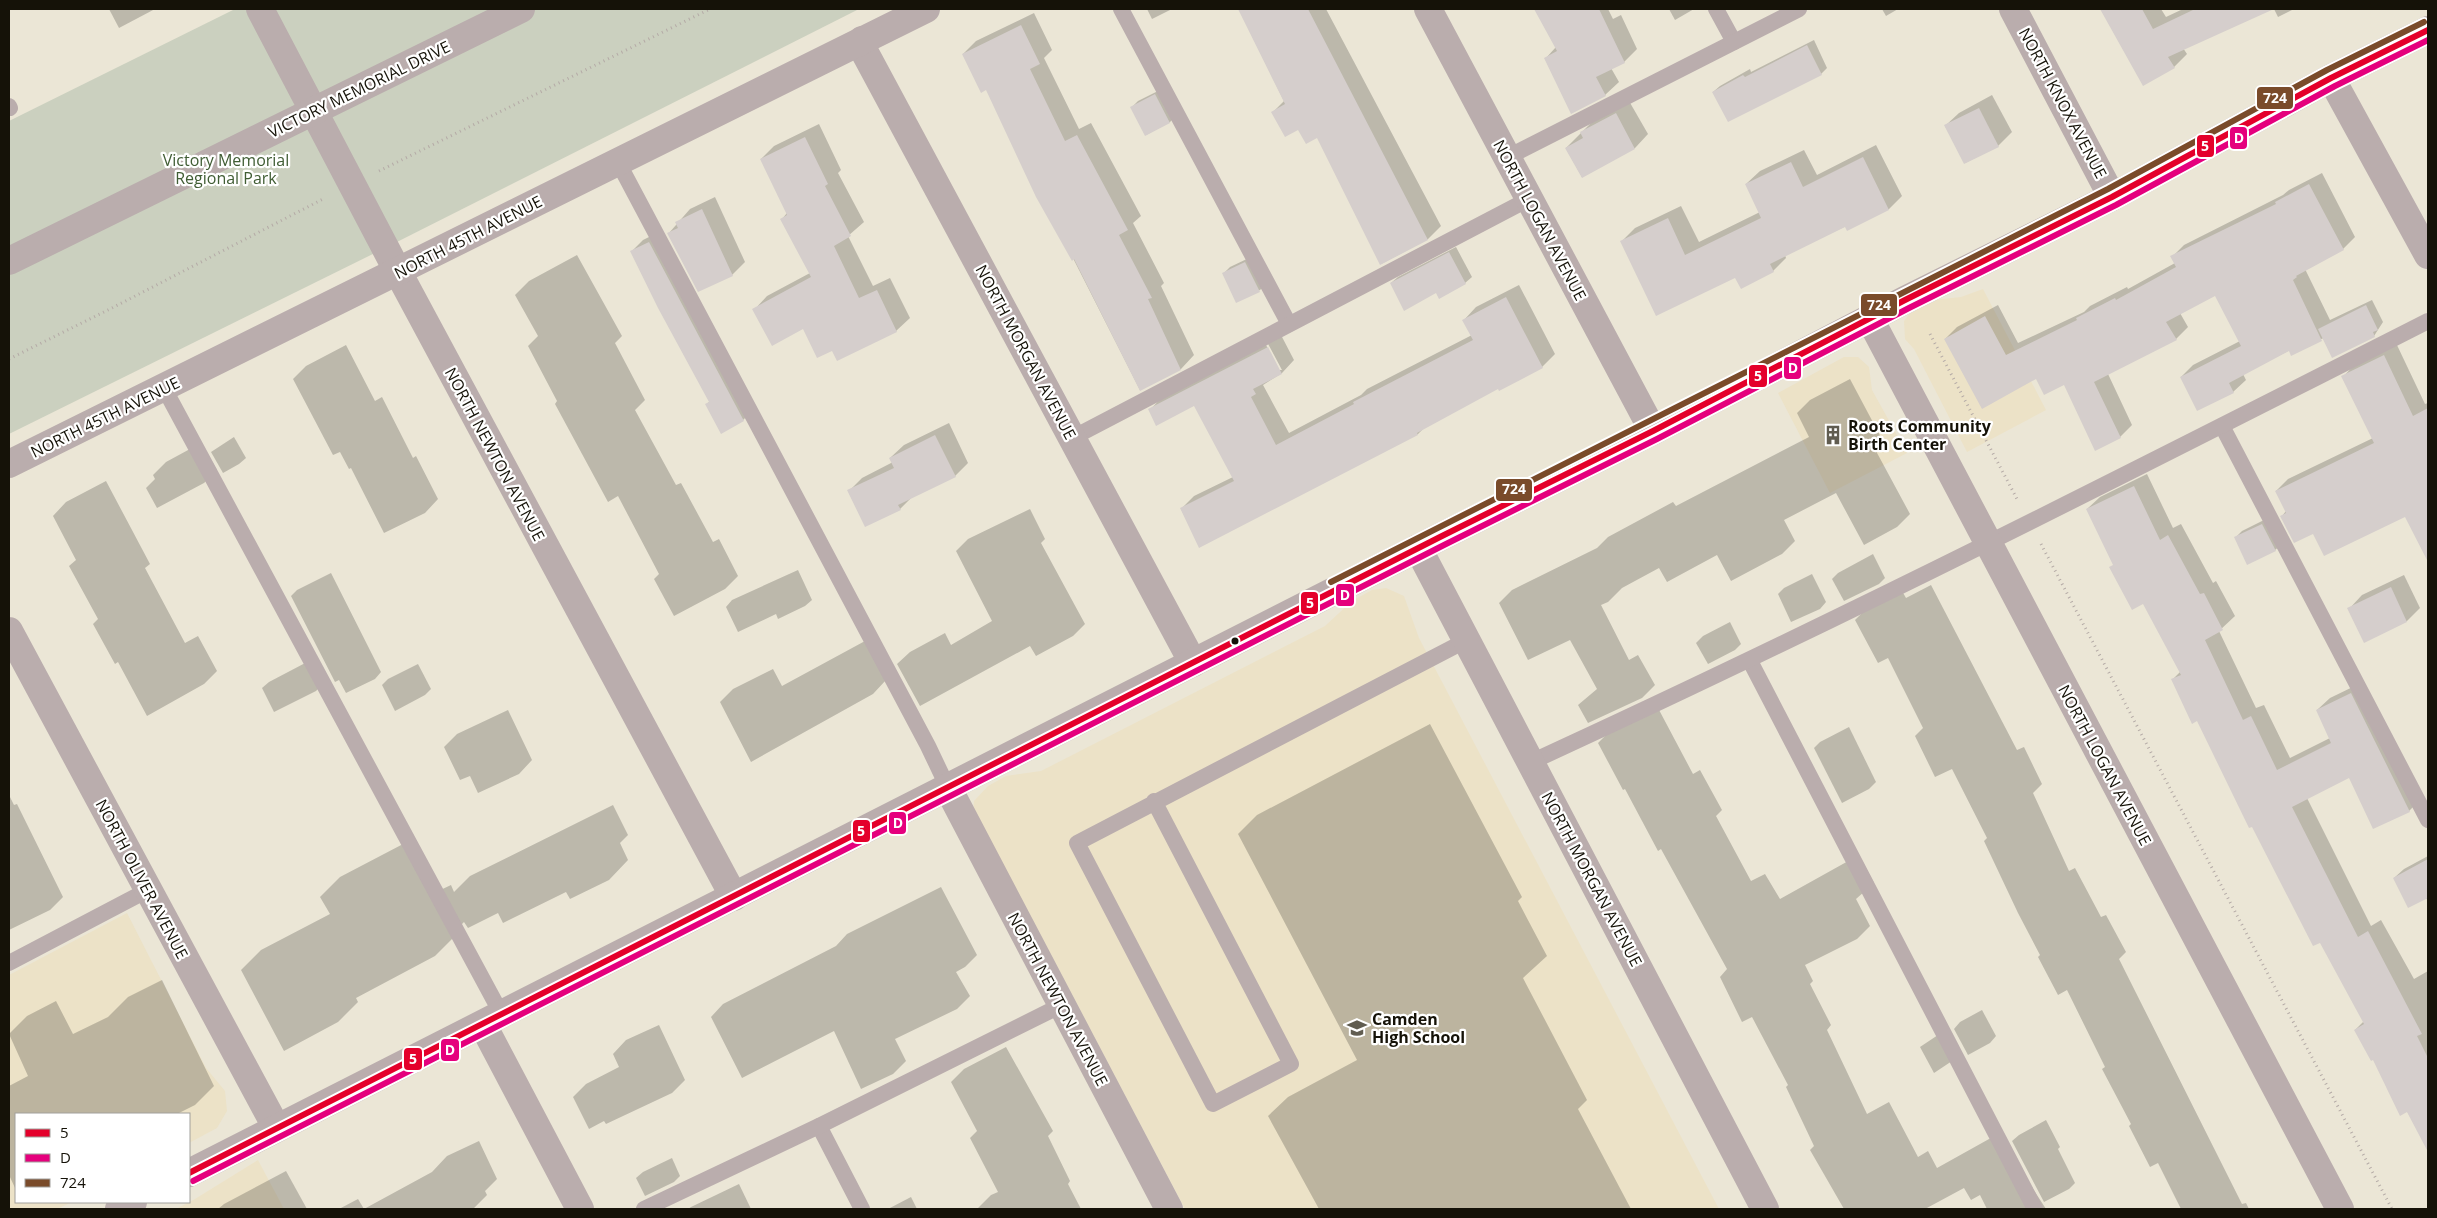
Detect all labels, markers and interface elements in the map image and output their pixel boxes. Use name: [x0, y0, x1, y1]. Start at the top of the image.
street label: NORTH KNOX AVENUE: [2014, 24, 2112, 182]
street label: VICTORY MEMORIAL DRIVE: [264, 35, 454, 143]
line badge: 724: [2256, 86, 2294, 110]
text: 724: [2263, 88, 2287, 107]
line badge: D: [2229, 126, 2248, 150]
text: D: [2234, 128, 2244, 147]
line badge: 5: [2196, 134, 2215, 158]
street label: NORTH LOGAN AVENUE: [1488, 136, 1592, 304]
text: 5: [2201, 136, 2209, 155]
park label: Victory Memorial Regional Park: [163, 149, 289, 189]
street label: NORTH 45TH AVENUE: [390, 190, 546, 284]
street label: NORTH MORGAN AVENUE: [971, 261, 1081, 443]
line badge: 724: [1860, 293, 1898, 317]
text: 724: [1867, 295, 1891, 314]
line badge: D: [1783, 356, 1802, 380]
text: D: [1788, 358, 1798, 377]
street label: NORTH NEWTON AVENUE: [440, 363, 550, 545]
line badge: 5: [1748, 364, 1768, 388]
text: 5: [1754, 366, 1762, 385]
street label: NORTH 45TH AVENUE: [27, 371, 183, 463]
place label: Roots Community Birth Center: [1848, 415, 1992, 455]
building icon: Roots Community Birth Center: [1822, 424, 1844, 446]
line badge: 724: [1495, 478, 1533, 502]
text: 724: [1502, 479, 1526, 498]
line badge: D: [1335, 583, 1355, 607]
text: D: [1340, 585, 1350, 604]
line badge: 5: [1300, 591, 1319, 615]
text: 5: [1306, 593, 1314, 612]
unlabelled marker: [1230, 636, 1240, 646]
street label: NORTH LOGAN AVENUE: [2053, 681, 2157, 849]
street label: NORTH MORGAN AVENUE: [1537, 788, 1647, 970]
street label: NORTH OLIVER AVENUE: [91, 795, 193, 963]
line badge: D: [888, 811, 907, 835]
text: D: [893, 813, 903, 832]
line badge: 5: [852, 819, 871, 843]
text: 5: [857, 821, 865, 840]
street label: NORTH NEWTON AVENUE: [1003, 908, 1113, 1090]
place label: Camden High School: [1372, 1008, 1465, 1048]
school or university icon: Camden High School: [1346, 1017, 1368, 1039]
line badge: D: [440, 1038, 460, 1062]
text: D: [445, 1040, 455, 1059]
line badge: 5: [403, 1047, 423, 1071]
text: 5: [409, 1049, 417, 1068]
legend: [15, 1113, 190, 1203]
text: 5: [60, 1122, 69, 1142]
text: D: [60, 1147, 71, 1167]
text: 724: [60, 1172, 86, 1192]

